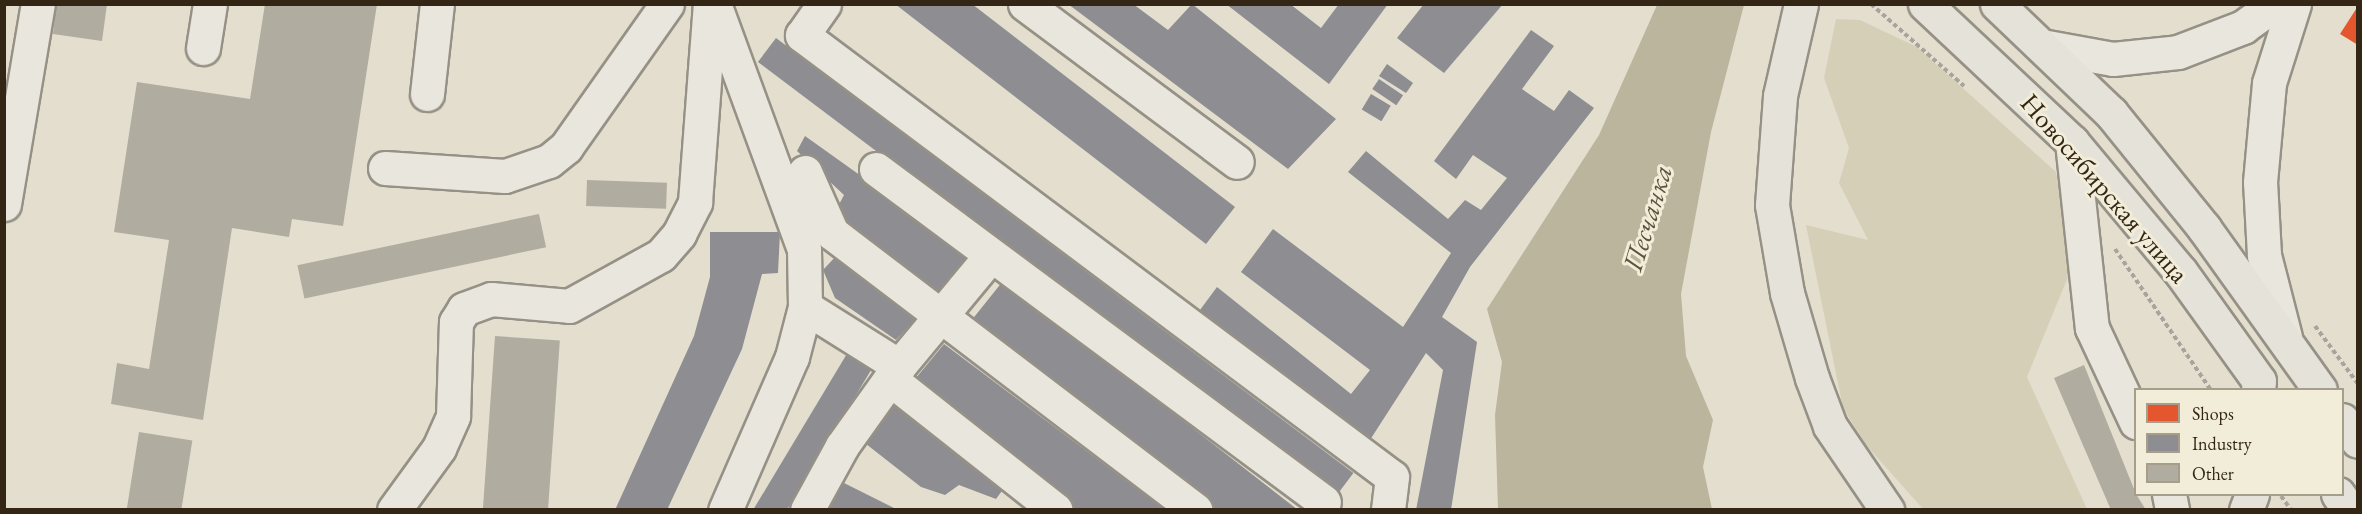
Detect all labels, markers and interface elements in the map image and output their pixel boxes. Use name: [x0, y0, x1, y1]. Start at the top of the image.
street label: Новосибирская улица: [2014, 87, 2196, 289]
water label: Песчанка: [1615, 161, 1679, 275]
legend: [2134, 388, 2344, 496]
text: Shops: [2192, 402, 2234, 425]
text: Industry: [2192, 432, 2252, 455]
text: Other: [2192, 462, 2234, 485]

